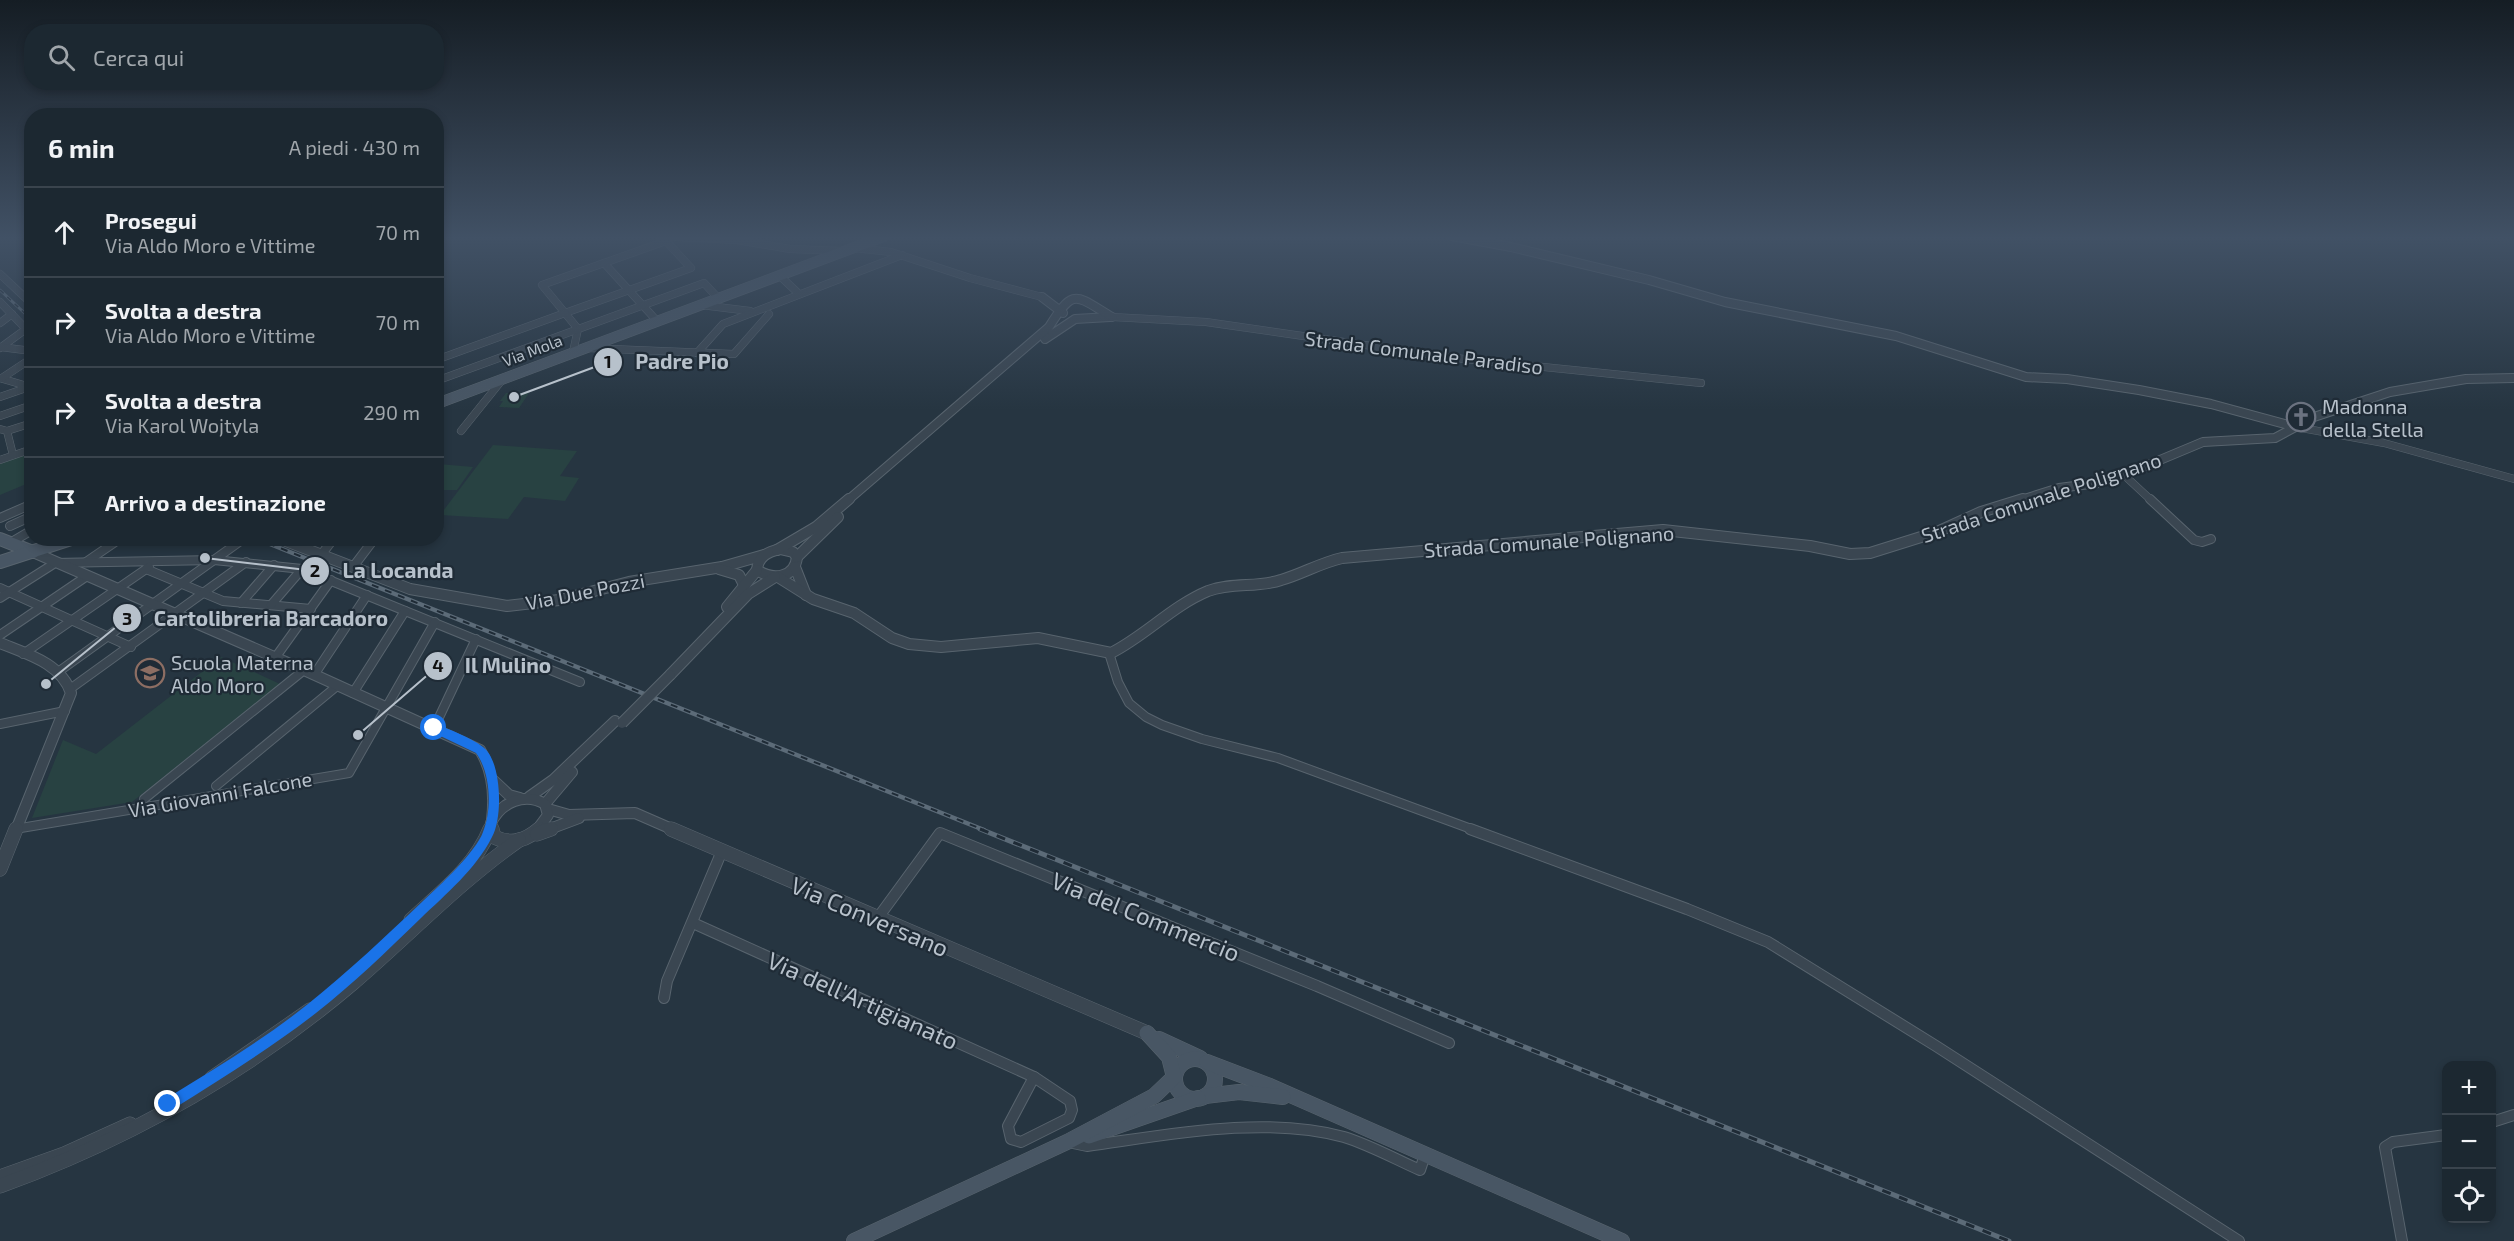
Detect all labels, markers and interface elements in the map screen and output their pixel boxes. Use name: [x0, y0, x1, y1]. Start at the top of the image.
search box: [24, 24, 444, 90]
icon: search: [45, 41, 78, 74]
text: Cerca qui: [93, 44, 184, 70]
text: 6 min: [48, 132, 115, 163]
text: A piedi · 430 m: [289, 135, 420, 159]
text: Prosegui: [105, 207, 197, 233]
icon: ahead: [48, 216, 81, 249]
text: 70 m: [376, 220, 420, 244]
text: Via Aldo Moro e Vittime: [105, 233, 316, 257]
text: Svolta a destra: [105, 297, 262, 323]
icon: right: [48, 306, 81, 339]
text: 70 m: [376, 310, 420, 334]
text: Via Aldo Moro e Vittime: [105, 323, 316, 347]
street label: Strada Comunale Paradiso: [1304, 325, 1544, 379]
street label: Via Mola: [499, 330, 565, 370]
callout: Padre Pio: [593, 342, 741, 381]
text: Padre Pio: [635, 348, 729, 373]
text: 1: [604, 350, 612, 372]
text: Svolta a destra: [105, 387, 262, 413]
place label: Madonna della Stella: [2322, 394, 2424, 441]
icon: right: [48, 396, 81, 429]
text: 290 m: [363, 400, 420, 424]
church icon: Madonna della Stella: [2285, 401, 2317, 433]
text: Via Karol Wojtyla: [105, 413, 259, 437]
street label: Strada Comunale Polignano: [1918, 447, 2164, 547]
icon: arrive: [48, 486, 81, 519]
text: Arrivo a destinazione: [105, 489, 326, 515]
street label: Strada Comunale Polignano: [1423, 520, 1675, 562]
callout: La Locanda: [300, 551, 465, 590]
text: La Locanda: [342, 557, 454, 582]
text: 2: [310, 559, 320, 581]
street label: Via Due Pozzi: [523, 568, 647, 614]
callout: Cartolibreria Barcadoro: [112, 599, 400, 638]
text: Cartolibreria Barcadoro: [154, 605, 388, 630]
text: 3: [122, 607, 132, 629]
callout: Il Mulino: [423, 646, 563, 685]
place label: Scuola Materna Aldo Moro: [171, 650, 314, 697]
text: Il Mulino: [465, 652, 551, 677]
text: 4: [432, 654, 444, 676]
school or university icon: Scuola Materna Aldo Moro: [134, 657, 166, 689]
route start: [420, 714, 446, 740]
street label: Via Giovanni Falcone: [126, 766, 314, 822]
street label: Via del Commercio: [1048, 865, 1244, 967]
street label: Via Conversano: [787, 870, 953, 962]
street label: Via dell'Artigianato: [763, 945, 963, 1055]
map controls: [2442, 1061, 2496, 1223]
button: +: [2442, 1061, 2496, 1115]
route end: [154, 1090, 180, 1116]
button: −: [2442, 1115, 2496, 1169]
button: locate: [2442, 1169, 2496, 1223]

